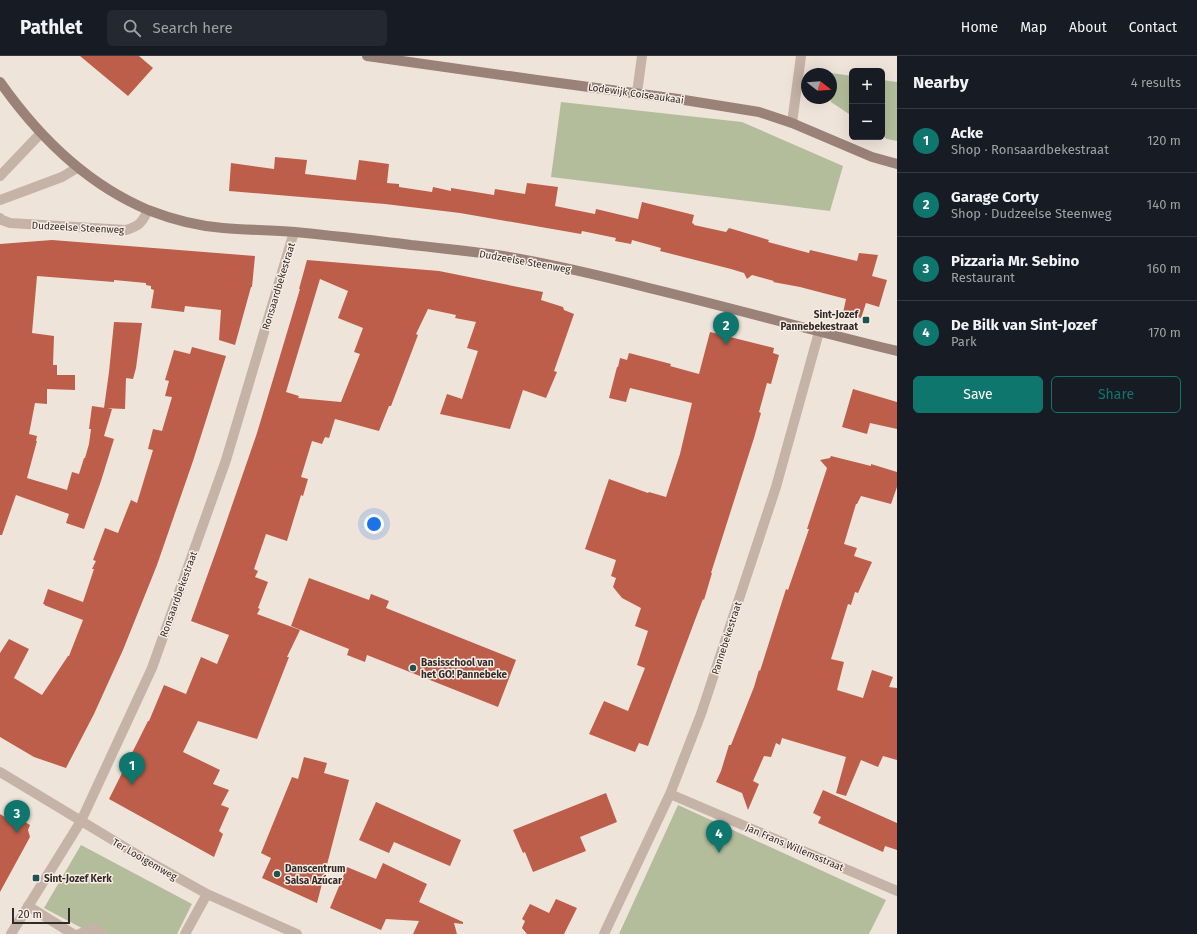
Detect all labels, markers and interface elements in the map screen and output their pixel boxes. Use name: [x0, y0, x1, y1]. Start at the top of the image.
search box: [107, 10, 387, 46]
text: Pathlet: [20, 16, 83, 39]
icon: search: [121, 17, 143, 39]
text: Search here: [153, 19, 233, 37]
text: Home: [961, 19, 998, 36]
text: Map: [1020, 19, 1047, 36]
text: About: [1069, 19, 1107, 36]
text: Contact: [1129, 19, 1177, 36]
north arrow: [801, 68, 837, 104]
map controls: [849, 68, 885, 140]
button: +: [849, 68, 885, 104]
text: Nearby: [913, 72, 968, 93]
text: 4 results: [1131, 75, 1181, 90]
street label: Lodewijk Coiseaukaai: [587, 81, 685, 107]
button: −: [849, 104, 885, 140]
text: Acke: [951, 124, 983, 142]
text: 1: [923, 133, 929, 148]
text: 120 m: [1147, 133, 1181, 148]
text: Shop · Ronsaardbekestraat: [951, 142, 1109, 157]
text: Garage Corty: [951, 188, 1039, 206]
text: 2: [923, 197, 929, 212]
text: 140 m: [1147, 197, 1181, 212]
text: Shop · Dudzeelse Steenweg: [951, 206, 1111, 221]
street label: Dudzeelse Steenweg: [31, 220, 125, 236]
street label: Ronsaardbekestraat: [260, 241, 298, 331]
street label: Dudzeelse Steenweg: [478, 248, 572, 276]
text: Pizzaria Mr. Sebino: [951, 252, 1079, 270]
text: 3: [923, 261, 929, 276]
text: 160 m: [1147, 261, 1181, 276]
text: Restaurant: [951, 270, 1015, 285]
place label: Sint-Jozef Pannebekestraat: [780, 309, 859, 333]
pin: 2: [713, 312, 739, 345]
marker: Sint-Jozef Pannebekestraat: [861, 315, 871, 325]
text: De Bilk van Sint-Jozef: [951, 316, 1097, 334]
text: 4: [922, 325, 930, 340]
text: 170 m: [1148, 325, 1181, 340]
text: Park: [951, 334, 977, 349]
button: Save: [913, 376, 1043, 413]
button: Share: [1051, 376, 1181, 413]
your location: [364, 514, 384, 534]
street label: Ronsaardbekestraat: [158, 549, 200, 639]
street label: Pannebekestraat: [710, 600, 745, 676]
place label: Basisschool van het GO! Pannebeke: [421, 657, 508, 681]
marker: Basisschool van het GO! Pannebeke: [408, 663, 418, 673]
pin: 1: [119, 752, 145, 785]
pin: 3: [4, 800, 30, 833]
pin: 4: [706, 820, 732, 853]
street label: Jan Frans Willemsstraat: [744, 822, 846, 874]
street label: Ter Looigemweg: [110, 836, 180, 884]
place label: Danscentrum Salsa Azúcar: [285, 863, 345, 887]
marker: Danscentrum Salsa Azúcar: [272, 869, 282, 879]
marker: Sint-Jozef Kerk: [31, 873, 41, 883]
place label: Sint-Jozef Kerk: [44, 873, 112, 885]
scale bar: [12, 906, 70, 925]
text: 20 m: [18, 908, 42, 921]

